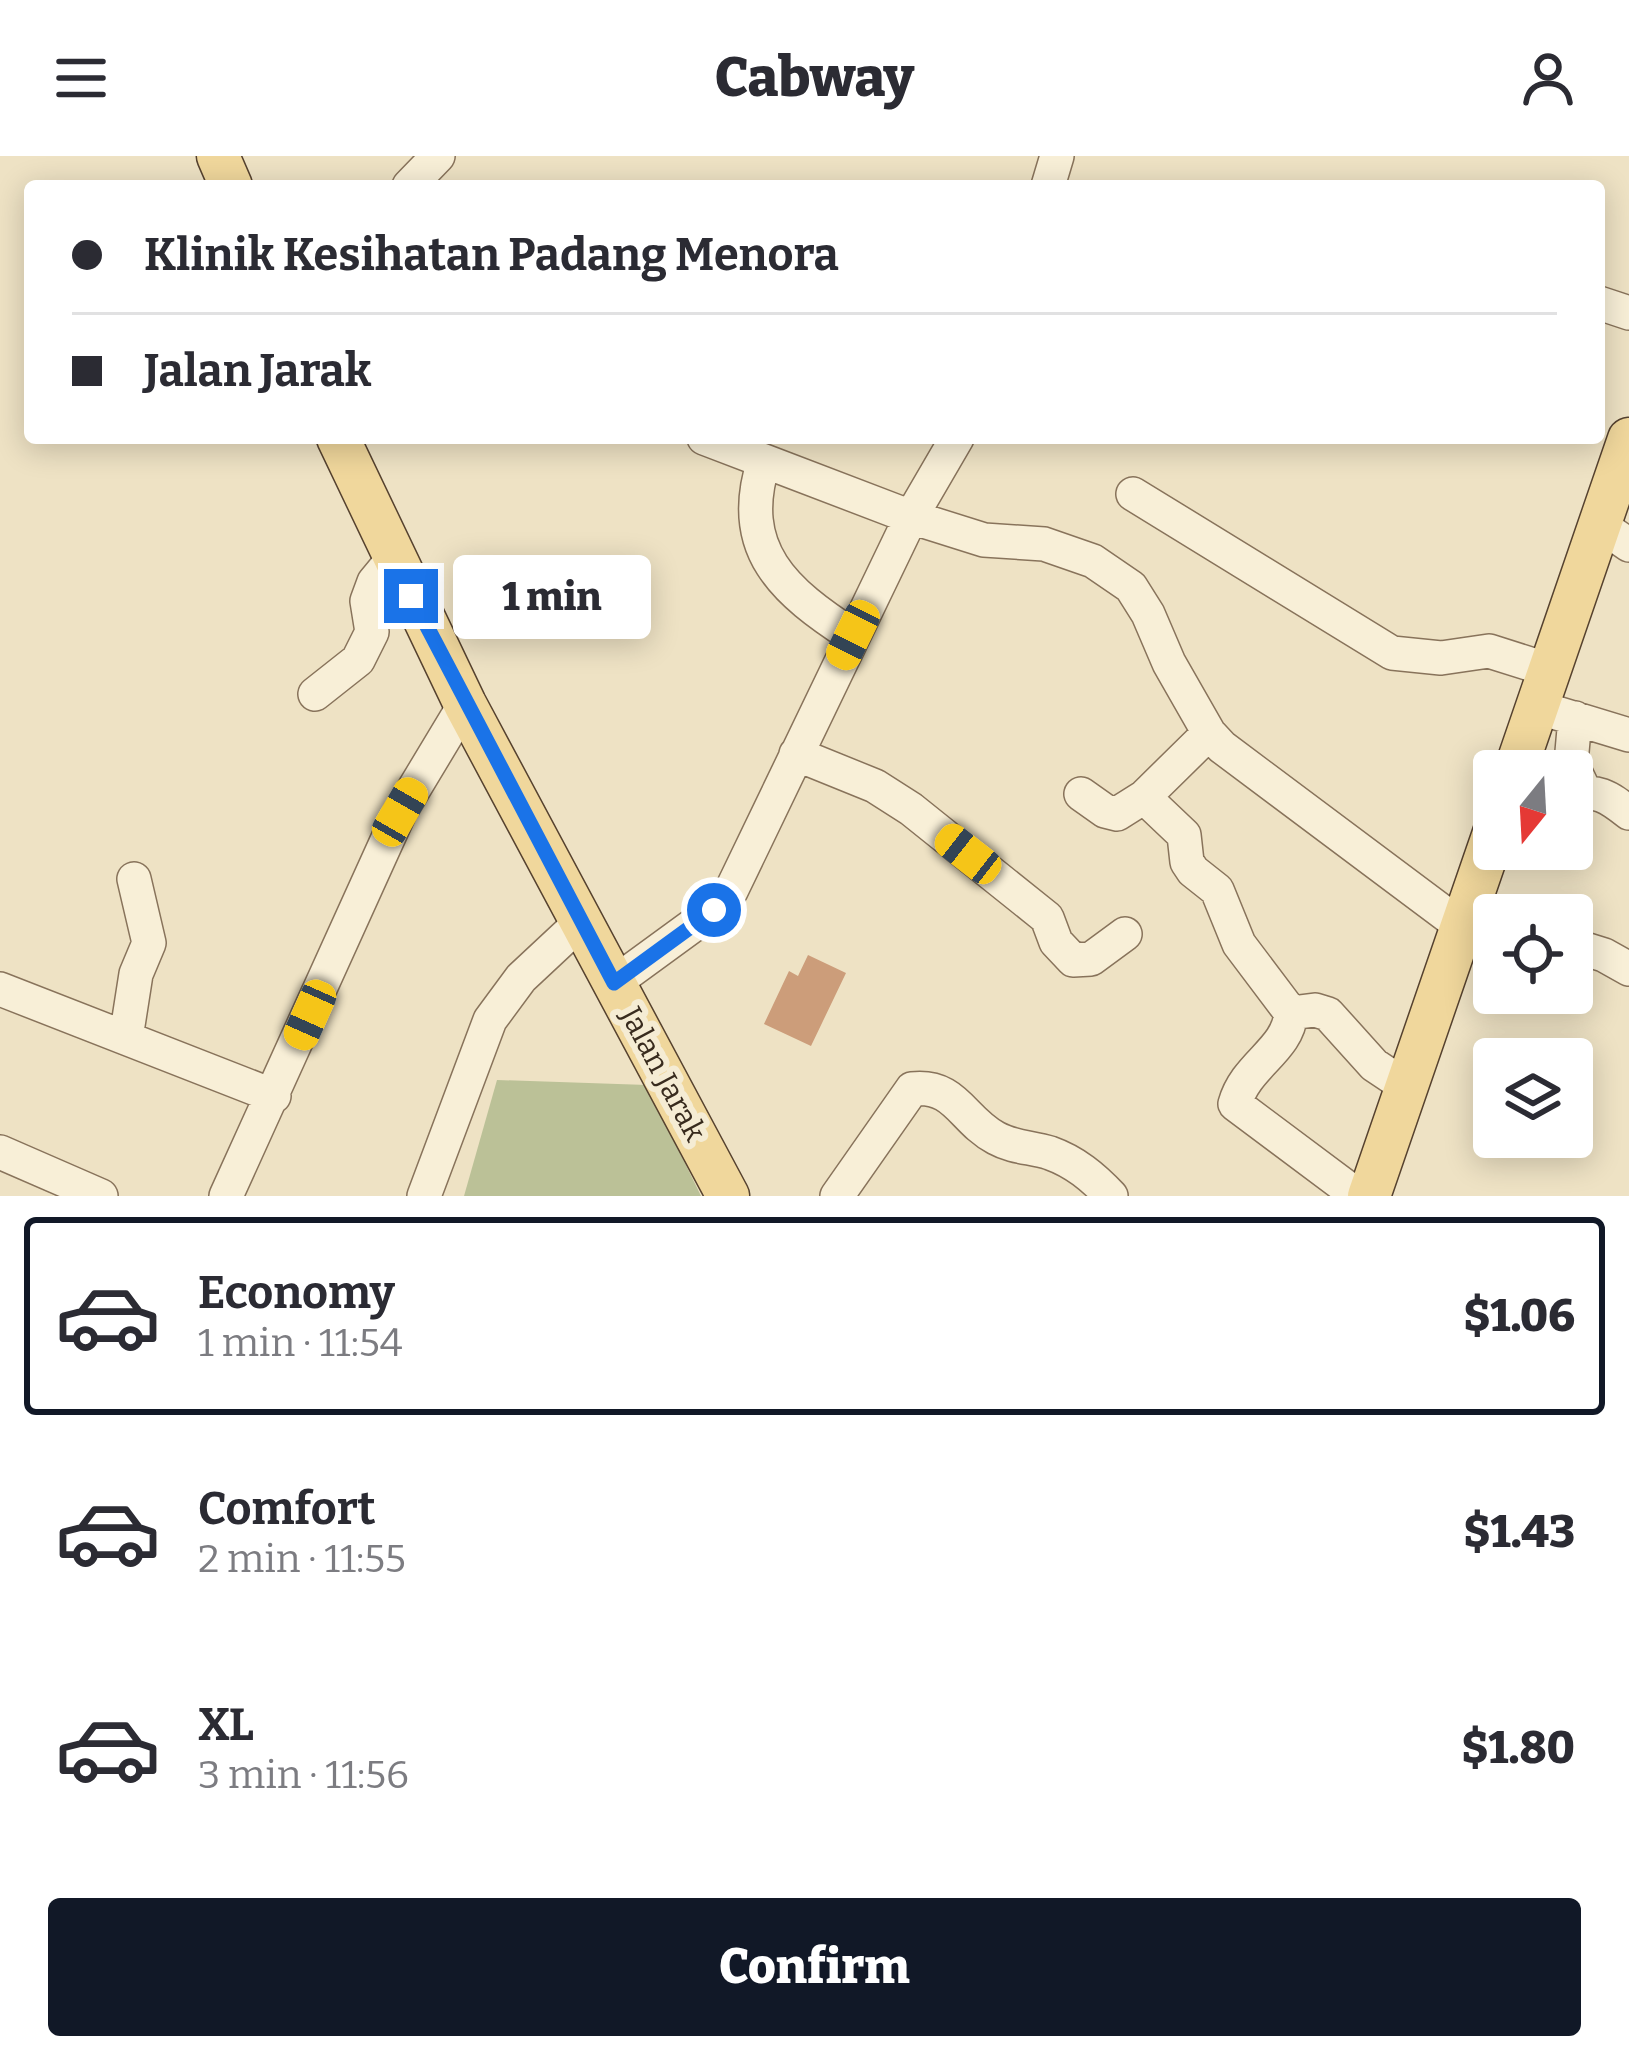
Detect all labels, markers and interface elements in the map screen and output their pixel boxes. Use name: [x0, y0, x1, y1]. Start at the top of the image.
icon: menu: [48, 45, 114, 111]
icon: person: [1515, 45, 1581, 111]
text: Cabway: [715, 46, 914, 110]
text: Klinik Kesihatan Padang Menora: [144, 228, 839, 282]
text: Jalan Jarak: [144, 344, 371, 398]
callout: 1 min: [453, 554, 651, 638]
route end: [384, 569, 438, 623]
text: 1 min: [502, 574, 602, 620]
car: [821, 595, 885, 675]
north arrow: [1473, 750, 1593, 870]
map controls: [1473, 750, 1593, 1158]
car: [366, 772, 434, 852]
car: [929, 818, 1007, 890]
route start: [687, 883, 741, 937]
button: locate: [1473, 894, 1593, 1014]
car: [279, 975, 341, 1055]
street label: Jalan Jarak: [612, 1000, 713, 1147]
button: layers: [1473, 1038, 1593, 1158]
icon: car: [54, 1262, 162, 1370]
text: Economy: [198, 1266, 395, 1320]
text: $1.06: [1463, 1289, 1575, 1343]
text: 1 min · 11:54: [198, 1320, 402, 1366]
icon: car: [54, 1478, 162, 1586]
text: Comfort: [198, 1482, 376, 1536]
text: $1.43: [1464, 1505, 1575, 1559]
text: 2 min · 11:55: [198, 1536, 406, 1582]
icon: car: [54, 1694, 162, 1802]
text: XL: [198, 1698, 254, 1752]
text: $1.80: [1461, 1721, 1575, 1775]
text: 3 min · 11:56: [198, 1752, 409, 1798]
button: Confirm: [48, 1898, 1581, 2036]

